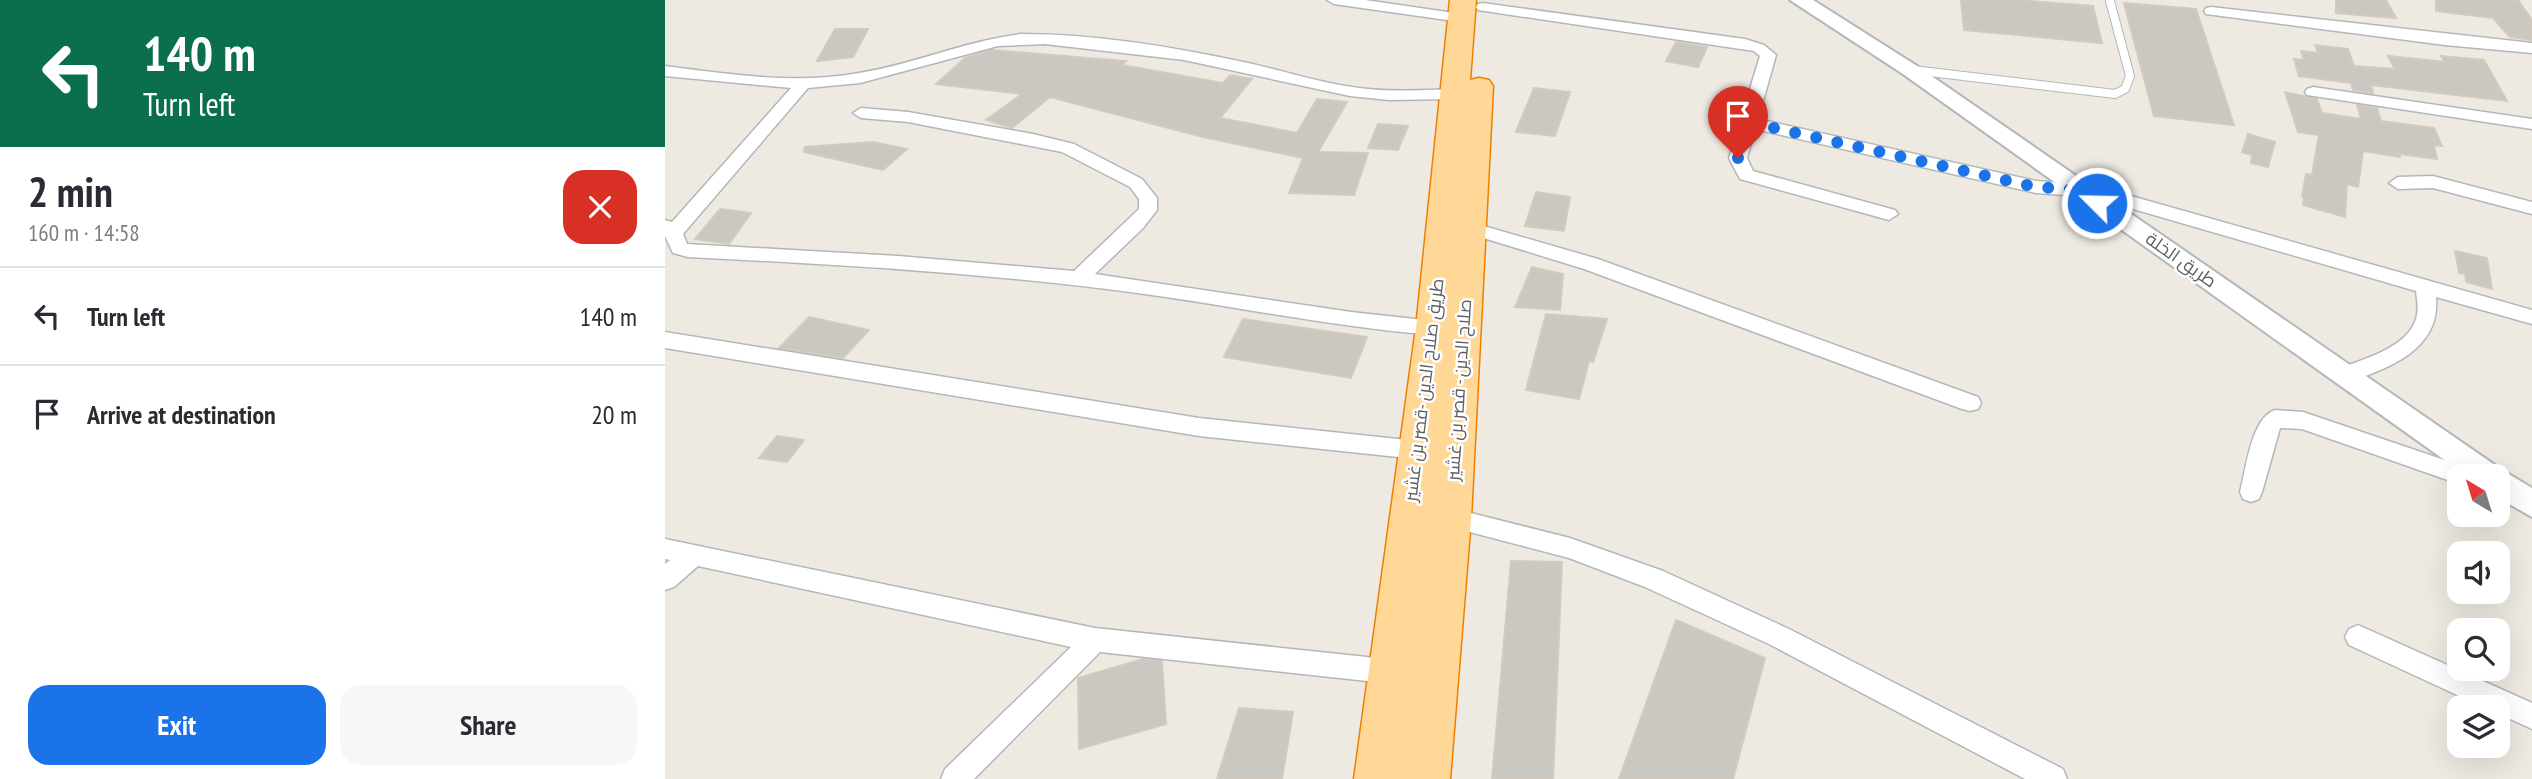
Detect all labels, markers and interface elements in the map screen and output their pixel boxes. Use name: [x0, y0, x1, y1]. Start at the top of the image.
text: 140 m: [143, 21, 256, 85]
icon: left: [28, 28, 119, 119]
text: Turn left: [143, 83, 235, 125]
pin: [1708, 86, 1768, 158]
icon: arrive: [1719, 97, 1757, 135]
text: 2 min: [28, 164, 113, 219]
position arrow: [2060, 166, 2134, 240]
button: close: [563, 170, 637, 244]
text: 160 m · 14:58: [28, 218, 140, 247]
street label: طريق الخلة: [2141, 227, 2221, 293]
street label: طريق صلاح الدين -قصر بن غشير: [1398, 277, 1450, 504]
icon: left: [28, 297, 66, 335]
street label: صلاح الدين - قصر بن غشير: [1441, 298, 1477, 483]
text: Turn left: [87, 300, 165, 333]
text: 140 m: [579, 300, 637, 333]
icon: arrive: [28, 395, 66, 433]
text: Arrive at destination: [87, 398, 276, 431]
text: 20 m: [591, 398, 637, 431]
north arrow: [2447, 464, 2509, 527]
map controls: [2447, 464, 2510, 758]
button: sound: [2447, 541, 2510, 604]
button: search: [2447, 618, 2510, 681]
button: Exit: [28, 685, 326, 765]
button: Share: [340, 685, 637, 765]
button: layers: [2447, 695, 2510, 758]

